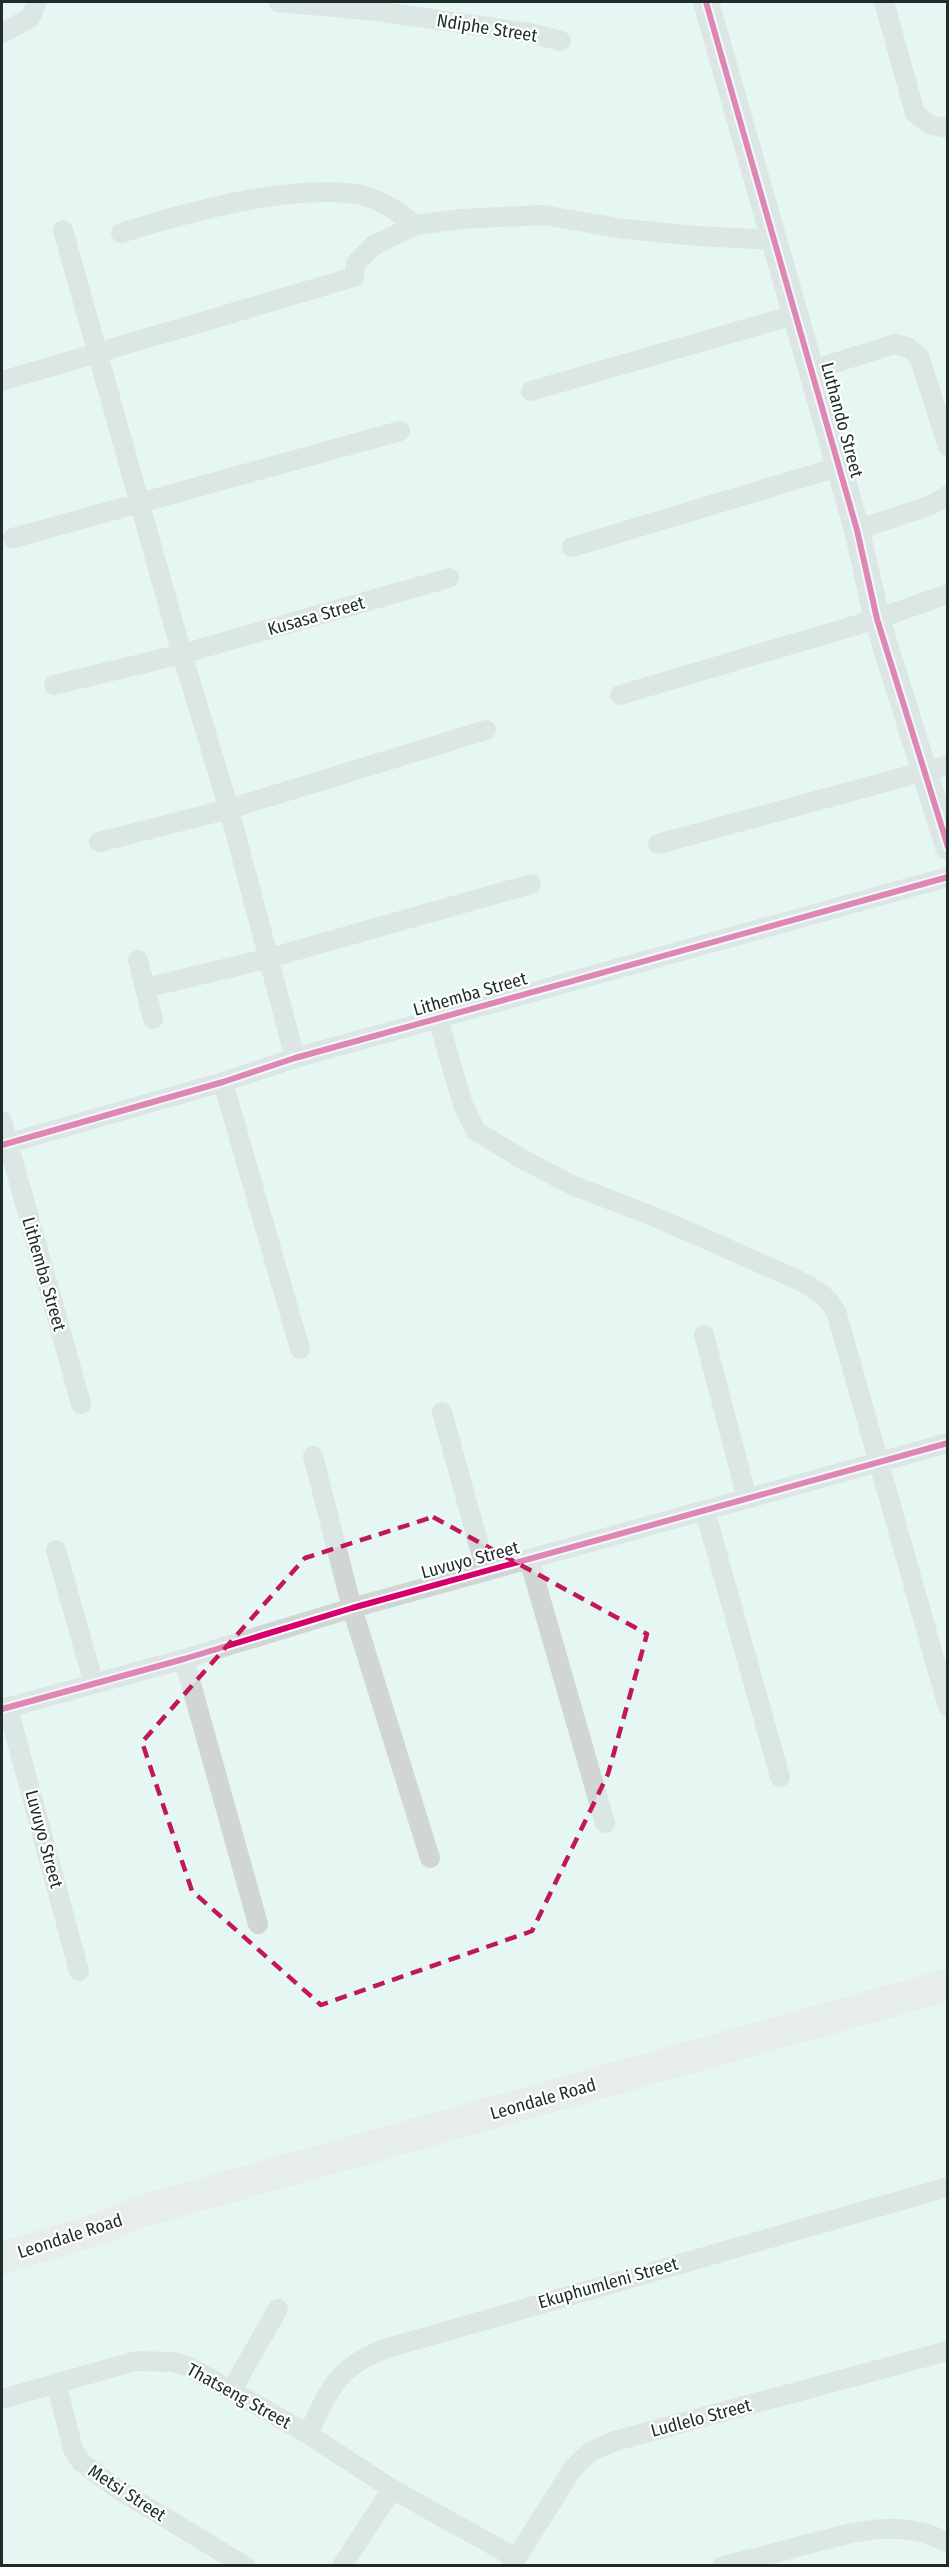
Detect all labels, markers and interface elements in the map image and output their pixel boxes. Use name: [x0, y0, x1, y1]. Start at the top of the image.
street label: Ndiphe Street: [435, 9, 539, 47]
street label: Luthando Street: [816, 360, 868, 480]
street label: Kusasa Street: [265, 592, 367, 640]
street label: Lithemba Street: [411, 967, 530, 1021]
street label: Lithemba Street: [17, 1215, 71, 1334]
street label: Luvuyo Street: [419, 1536, 521, 1584]
street label: Luvuyo Street: [20, 1788, 68, 1890]
street label: Leondale Road: [488, 2073, 598, 2125]
street label: Leondale Road: [15, 2209, 125, 2263]
street label: Ekuphumleni Street: [536, 2252, 681, 2313]
street label: Thatseng Street: [183, 2358, 295, 2434]
street label: Ludlelo Street: [648, 2394, 754, 2442]
street label: Metsi Street: [84, 2460, 170, 2526]

